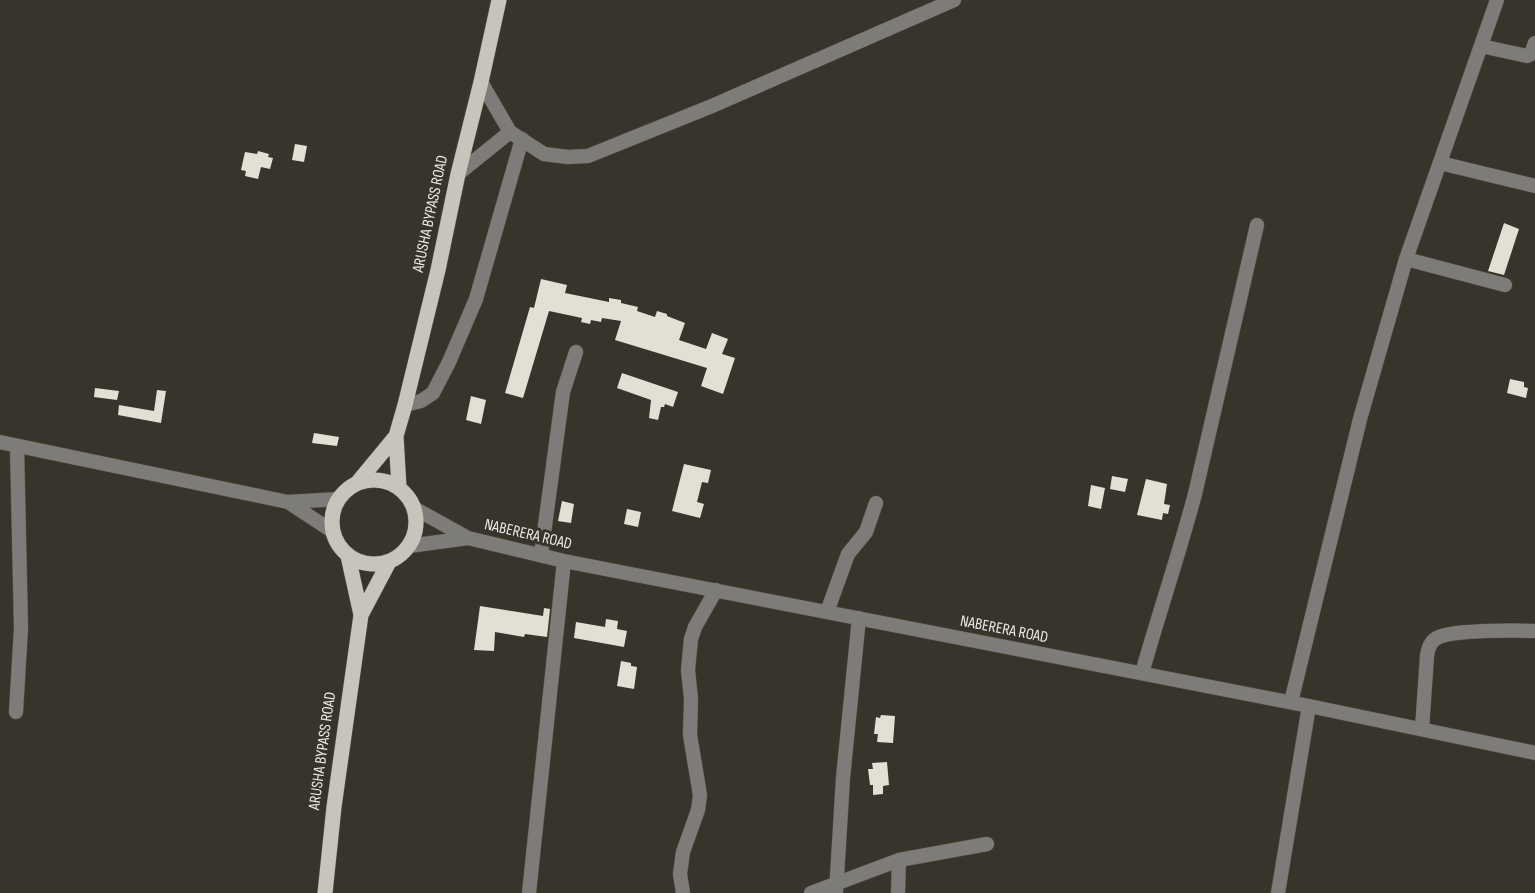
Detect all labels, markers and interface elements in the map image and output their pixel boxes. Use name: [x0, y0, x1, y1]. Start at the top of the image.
street label: ARUSHA BYPASS ROAD: [409, 154, 453, 274]
street label: NABERERA ROAD: [482, 516, 574, 554]
street label: NABERERA ROAD: [958, 612, 1050, 648]
street label: ARUSHA BYPASS ROAD: [305, 691, 341, 811]

